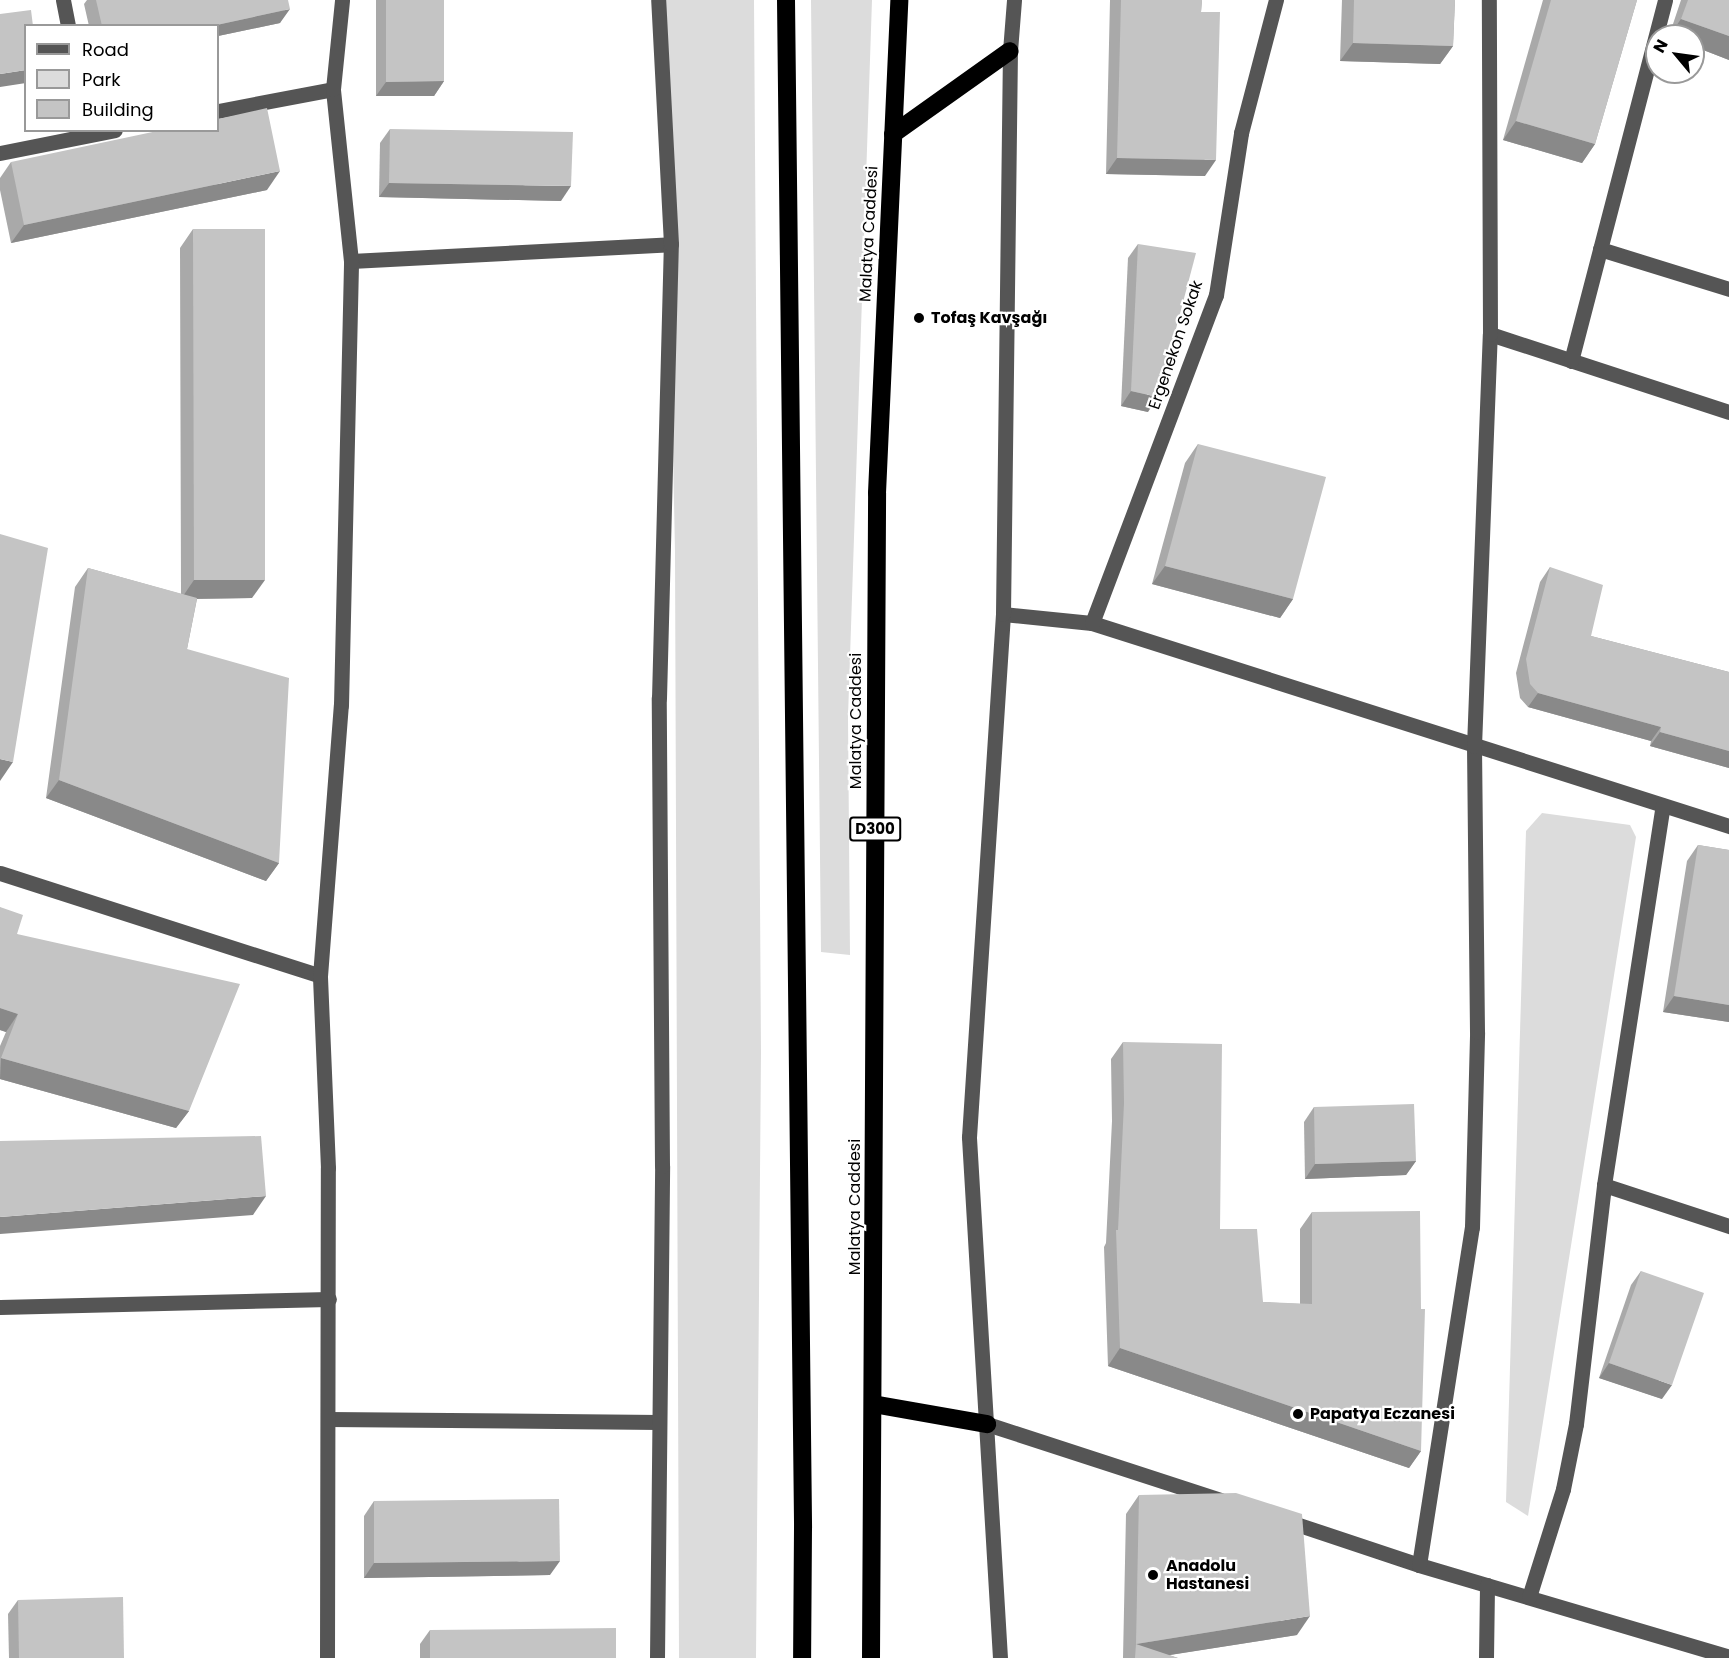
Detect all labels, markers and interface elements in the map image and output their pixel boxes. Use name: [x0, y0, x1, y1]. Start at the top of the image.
legend: [24, 24, 219, 132]
north arrow: [1645, 24, 1705, 84]
text: N: [1648, 35, 1674, 57]
text: Road: [82, 37, 129, 62]
text: Park: [82, 67, 121, 92]
text: Building: [82, 97, 154, 122]
street label: Malatya Caddesi: [856, 165, 882, 303]
street label: Ergenekon Sokak: [1145, 278, 1207, 412]
place label: Tofaş Kavşağı: [931, 308, 1047, 328]
marker: Tofaş Kavşağı: [912, 311, 926, 325]
street label: Malatya Caddesi: [846, 653, 866, 789]
road number: D300: [848, 817, 902, 841]
street label: Malatya Caddesi: [845, 1139, 865, 1275]
place label: Papatya Eczanesi: [1310, 1404, 1455, 1424]
marker: Papatya Eczanesi: [1291, 1407, 1305, 1421]
place label: Anadolu Hastanesi: [1166, 1556, 1249, 1594]
marker: Anadolu Hastanesi: [1144, 1566, 1162, 1584]

